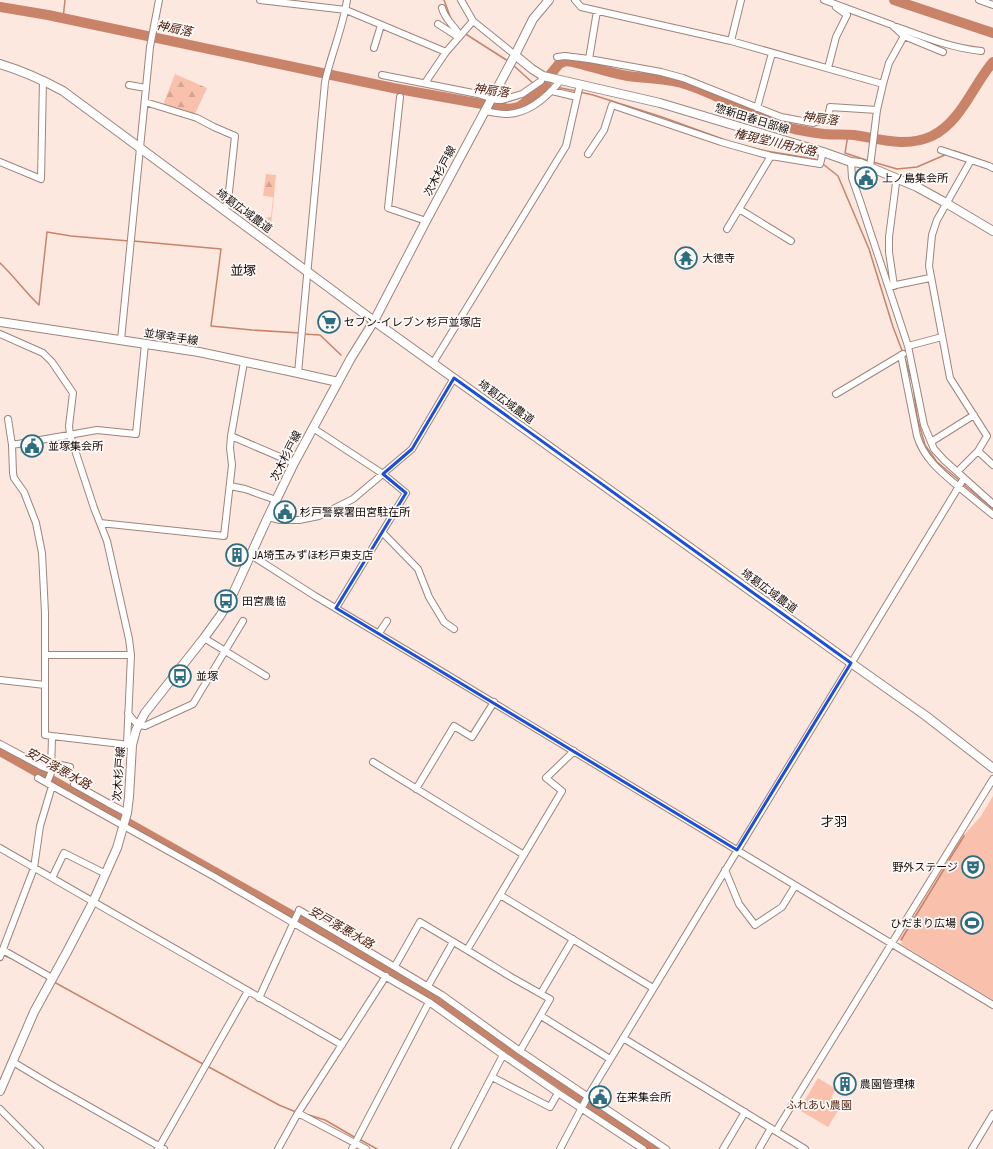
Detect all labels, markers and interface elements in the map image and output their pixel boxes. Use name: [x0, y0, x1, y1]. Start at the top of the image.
water label: 神扇落: [155, 17, 195, 41]
water label: 神扇落: [472, 80, 512, 102]
street label: 惣新田春日部線: [713, 101, 791, 137]
water label: 神扇落: [801, 108, 841, 130]
water label: 権現堂川用水路: [732, 125, 819, 161]
street label: 次木杉戸線: [420, 143, 460, 199]
public building icon: 上ノ島集会所: [853, 165, 879, 191]
place label: 上ノ島集会所: [882, 171, 949, 186]
street label: 埼葛広域農道: [213, 186, 275, 236]
temple icon: 大徳寺: [673, 245, 699, 271]
place label: 大徳寺: [702, 251, 735, 266]
district label: 並塚: [230, 262, 256, 280]
supermarket icon: セブン-イレブン 杉戸並塚店: [316, 309, 342, 335]
place label: セブン-イレブン 杉戸並塚店: [344, 315, 482, 330]
street label: 並塚幸手線: [143, 325, 199, 349]
street label: 埼葛広域農道: [475, 377, 537, 427]
street label: 次木杉戸線: [267, 428, 305, 484]
public building icon: 並塚集会所: [19, 433, 45, 459]
place label: 並塚集会所: [48, 439, 104, 454]
public building icon: 杉戸警察署田宮駐在所: [272, 499, 298, 525]
place label: 杉戸警察署田宮駐在所: [300, 505, 411, 520]
building icon: JA埼玉みずほ杉戸東支店: [224, 542, 250, 568]
place label: JA埼玉みずほ杉戸東支店: [252, 548, 373, 563]
street label: 埼葛広域農道: [738, 566, 800, 616]
bus stop icon: 田宮農協: [213, 588, 239, 614]
place label: 田宮農協: [242, 594, 286, 609]
bus stop icon: 並塚: [167, 663, 193, 689]
place label: 並塚: [196, 669, 218, 684]
water label: 安戸落悪水路: [22, 744, 94, 794]
street label: 次木杉戸線: [110, 746, 128, 802]
district label: 才羽: [821, 813, 847, 831]
theatre icon: 野外ステージ: [960, 854, 986, 880]
place label: 野外ステージ: [892, 860, 958, 875]
water label: 安戸落悪水路: [306, 903, 377, 954]
sports icon: ひだまり広場: [959, 910, 985, 936]
place label: ひだまり広場: [890, 916, 956, 931]
building icon: 農園管理棟: [832, 1071, 858, 1097]
place label: 農園管理棟: [860, 1077, 915, 1092]
public building icon: 在来集会所: [587, 1084, 613, 1110]
place label: 在来集会所: [616, 1090, 672, 1105]
park label: ふれあい農園: [786, 1098, 852, 1113]

